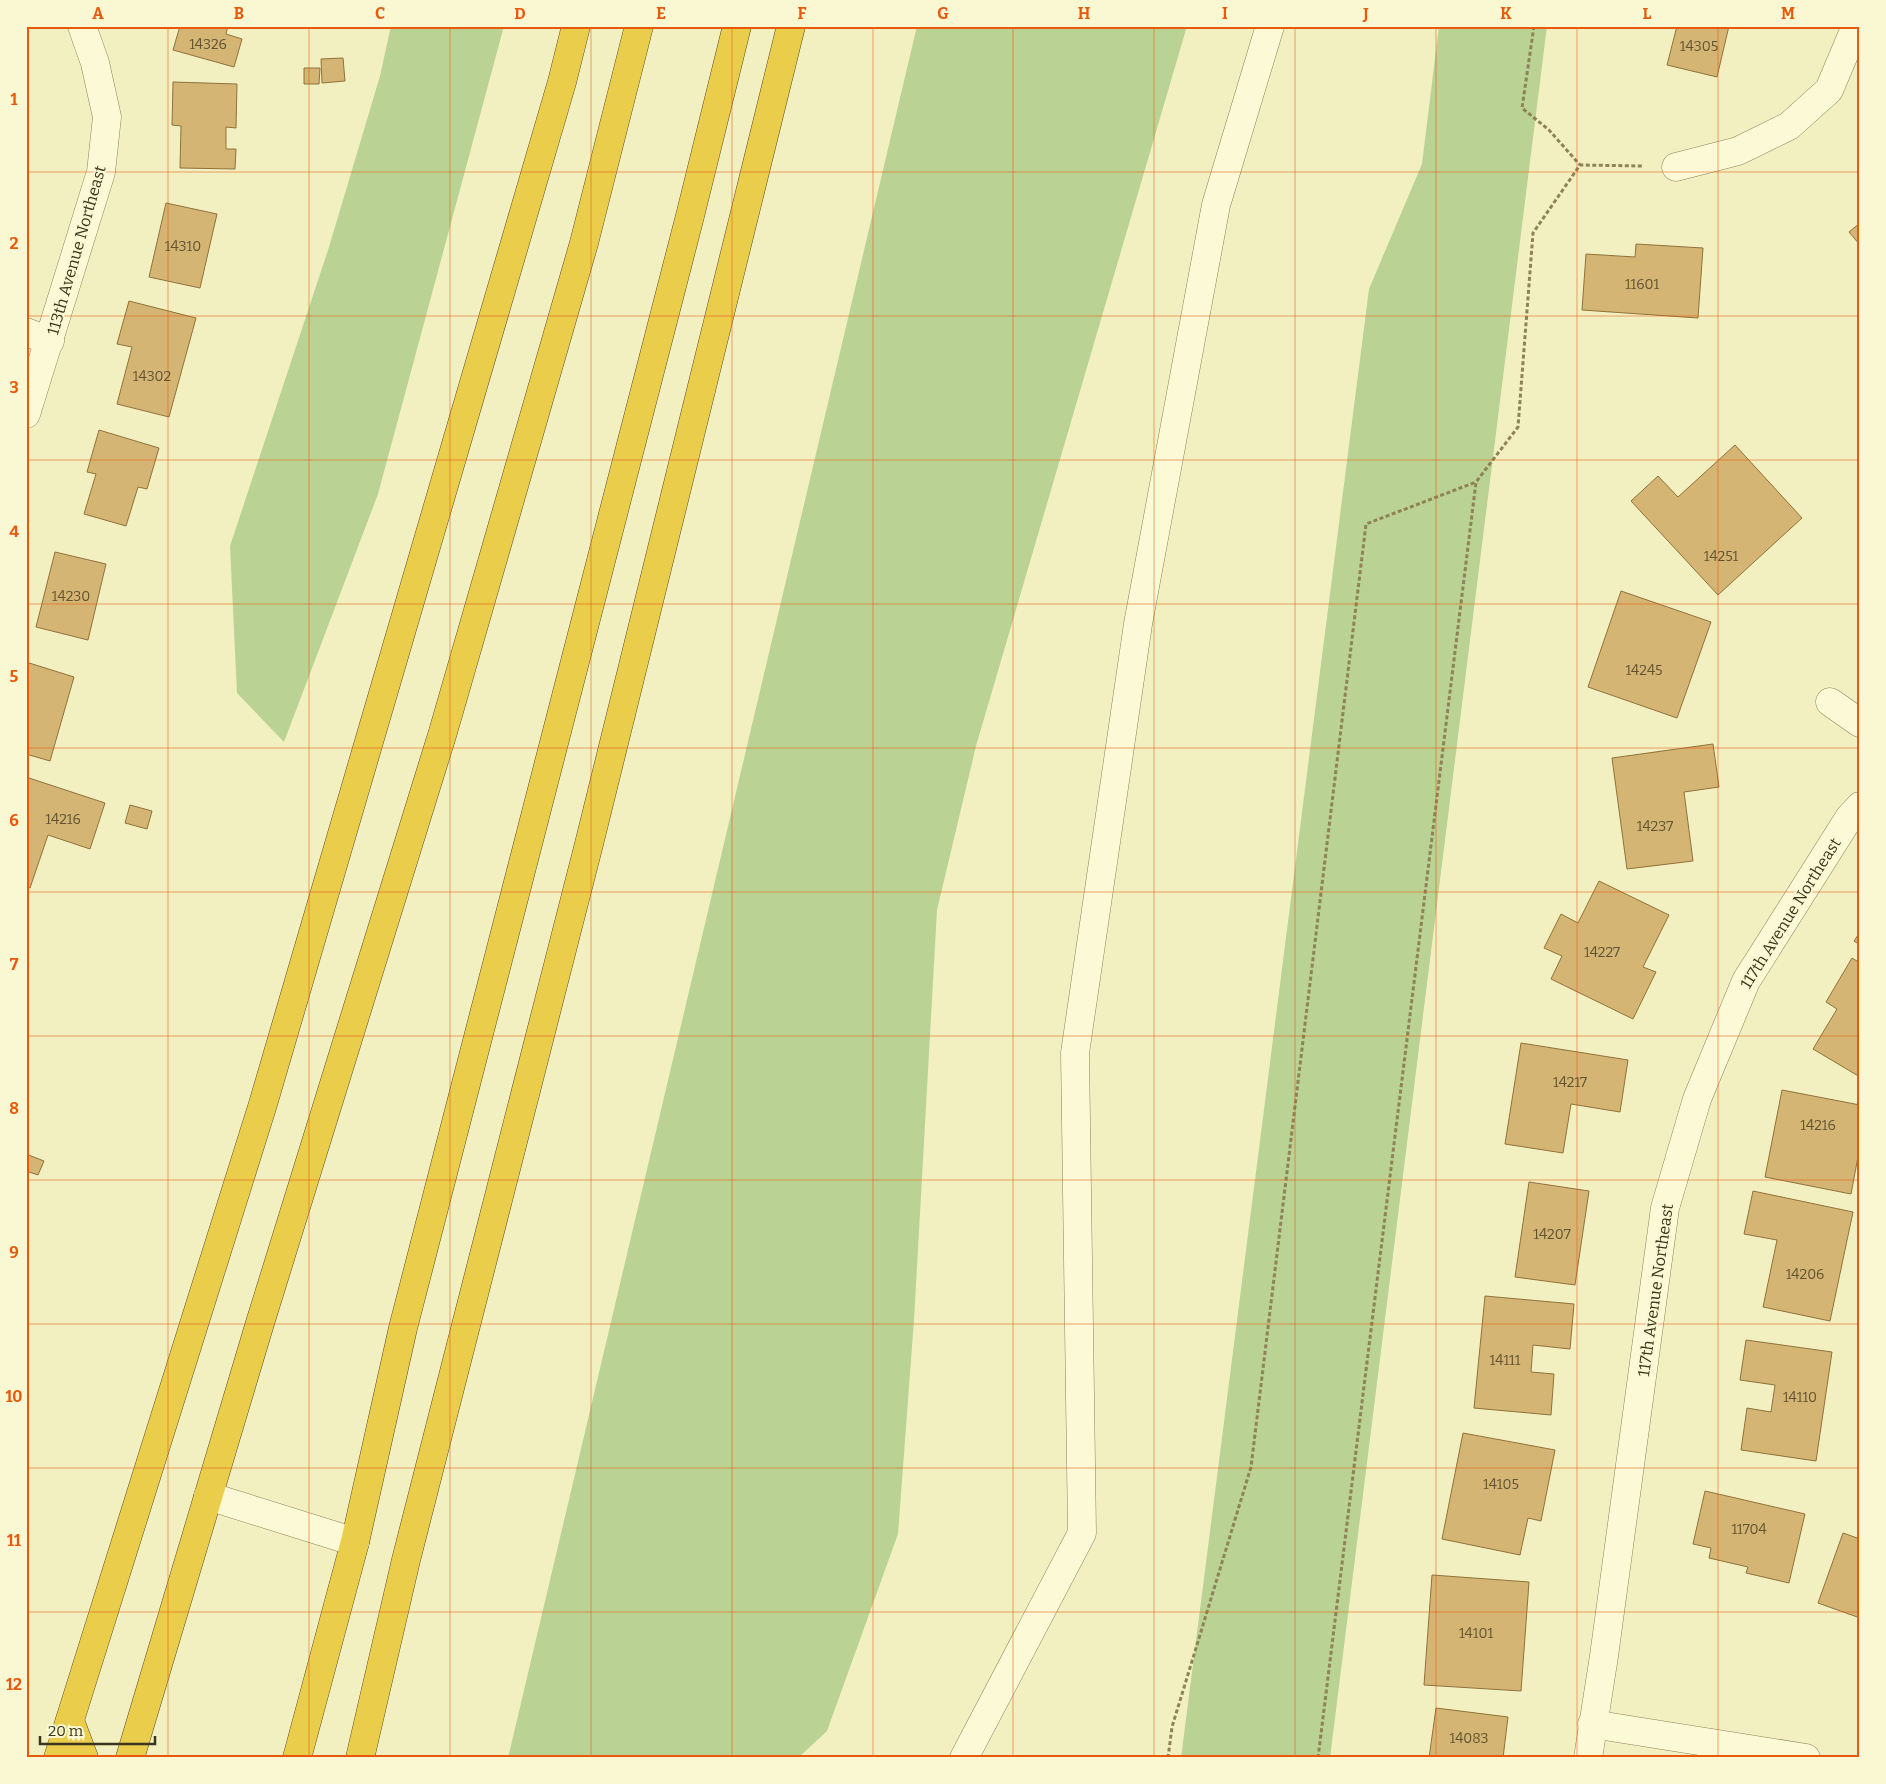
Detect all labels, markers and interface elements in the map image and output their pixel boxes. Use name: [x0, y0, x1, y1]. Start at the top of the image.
text: A: [92, 4, 104, 23]
text: B: [234, 4, 244, 23]
text: C: [375, 4, 385, 23]
text: D: [514, 4, 526, 23]
text: E: [656, 4, 666, 23]
text: F: [798, 4, 807, 23]
text: G: [937, 4, 949, 23]
text: H: [1078, 4, 1091, 23]
text: I: [1222, 4, 1228, 23]
text: J: [1362, 4, 1369, 23]
text: K: [1500, 4, 1512, 23]
text: L: [1643, 4, 1652, 23]
text: M: [1781, 4, 1795, 23]
house number: 14326: [189, 36, 227, 53]
house number: 14305: [1680, 38, 1718, 55]
text: 1: [11, 90, 18, 109]
street label: 113th Avenue Northeast: [43, 163, 110, 337]
text: 2: [9, 234, 19, 253]
house number: 14310: [165, 238, 201, 255]
house number: 11601: [1625, 276, 1659, 293]
house number: 14302: [133, 368, 171, 385]
text: 3: [9, 378, 19, 397]
text: 4: [9, 522, 19, 541]
house number: 14251: [1704, 548, 1739, 565]
house number: 14230: [52, 588, 90, 605]
house number: 14245: [1625, 662, 1663, 679]
text: 5: [10, 667, 19, 686]
text: 6: [9, 811, 19, 830]
house number: 14216: [45, 811, 81, 828]
house number: 14237: [1637, 818, 1673, 835]
street label: 117th Avenue Northeast: [1736, 834, 1845, 992]
house number: 14227: [1584, 944, 1620, 961]
text: 7: [10, 955, 19, 974]
house number: 14217: [1553, 1074, 1587, 1091]
text: 8: [9, 1099, 19, 1118]
house number: 14216: [1800, 1117, 1836, 1134]
street label: 117th Avenue Northeast: [1634, 1202, 1677, 1378]
house number: 14207: [1533, 1226, 1571, 1243]
text: 9: [9, 1243, 19, 1262]
house number: 14206: [1786, 1266, 1824, 1283]
house number: 14111: [1490, 1352, 1521, 1369]
text: 10: [5, 1387, 23, 1406]
house number: 14110: [1783, 1389, 1817, 1406]
house number: 14105: [1483, 1476, 1519, 1493]
house number: 11704: [1731, 1521, 1767, 1538]
text: 11: [7, 1531, 21, 1550]
house number: 14101: [1459, 1625, 1493, 1642]
text: 12: [6, 1675, 22, 1694]
scale bar: [40, 1714, 155, 1746]
text: 20 m: [48, 1722, 84, 1740]
house number: 14083: [1450, 1730, 1488, 1747]

